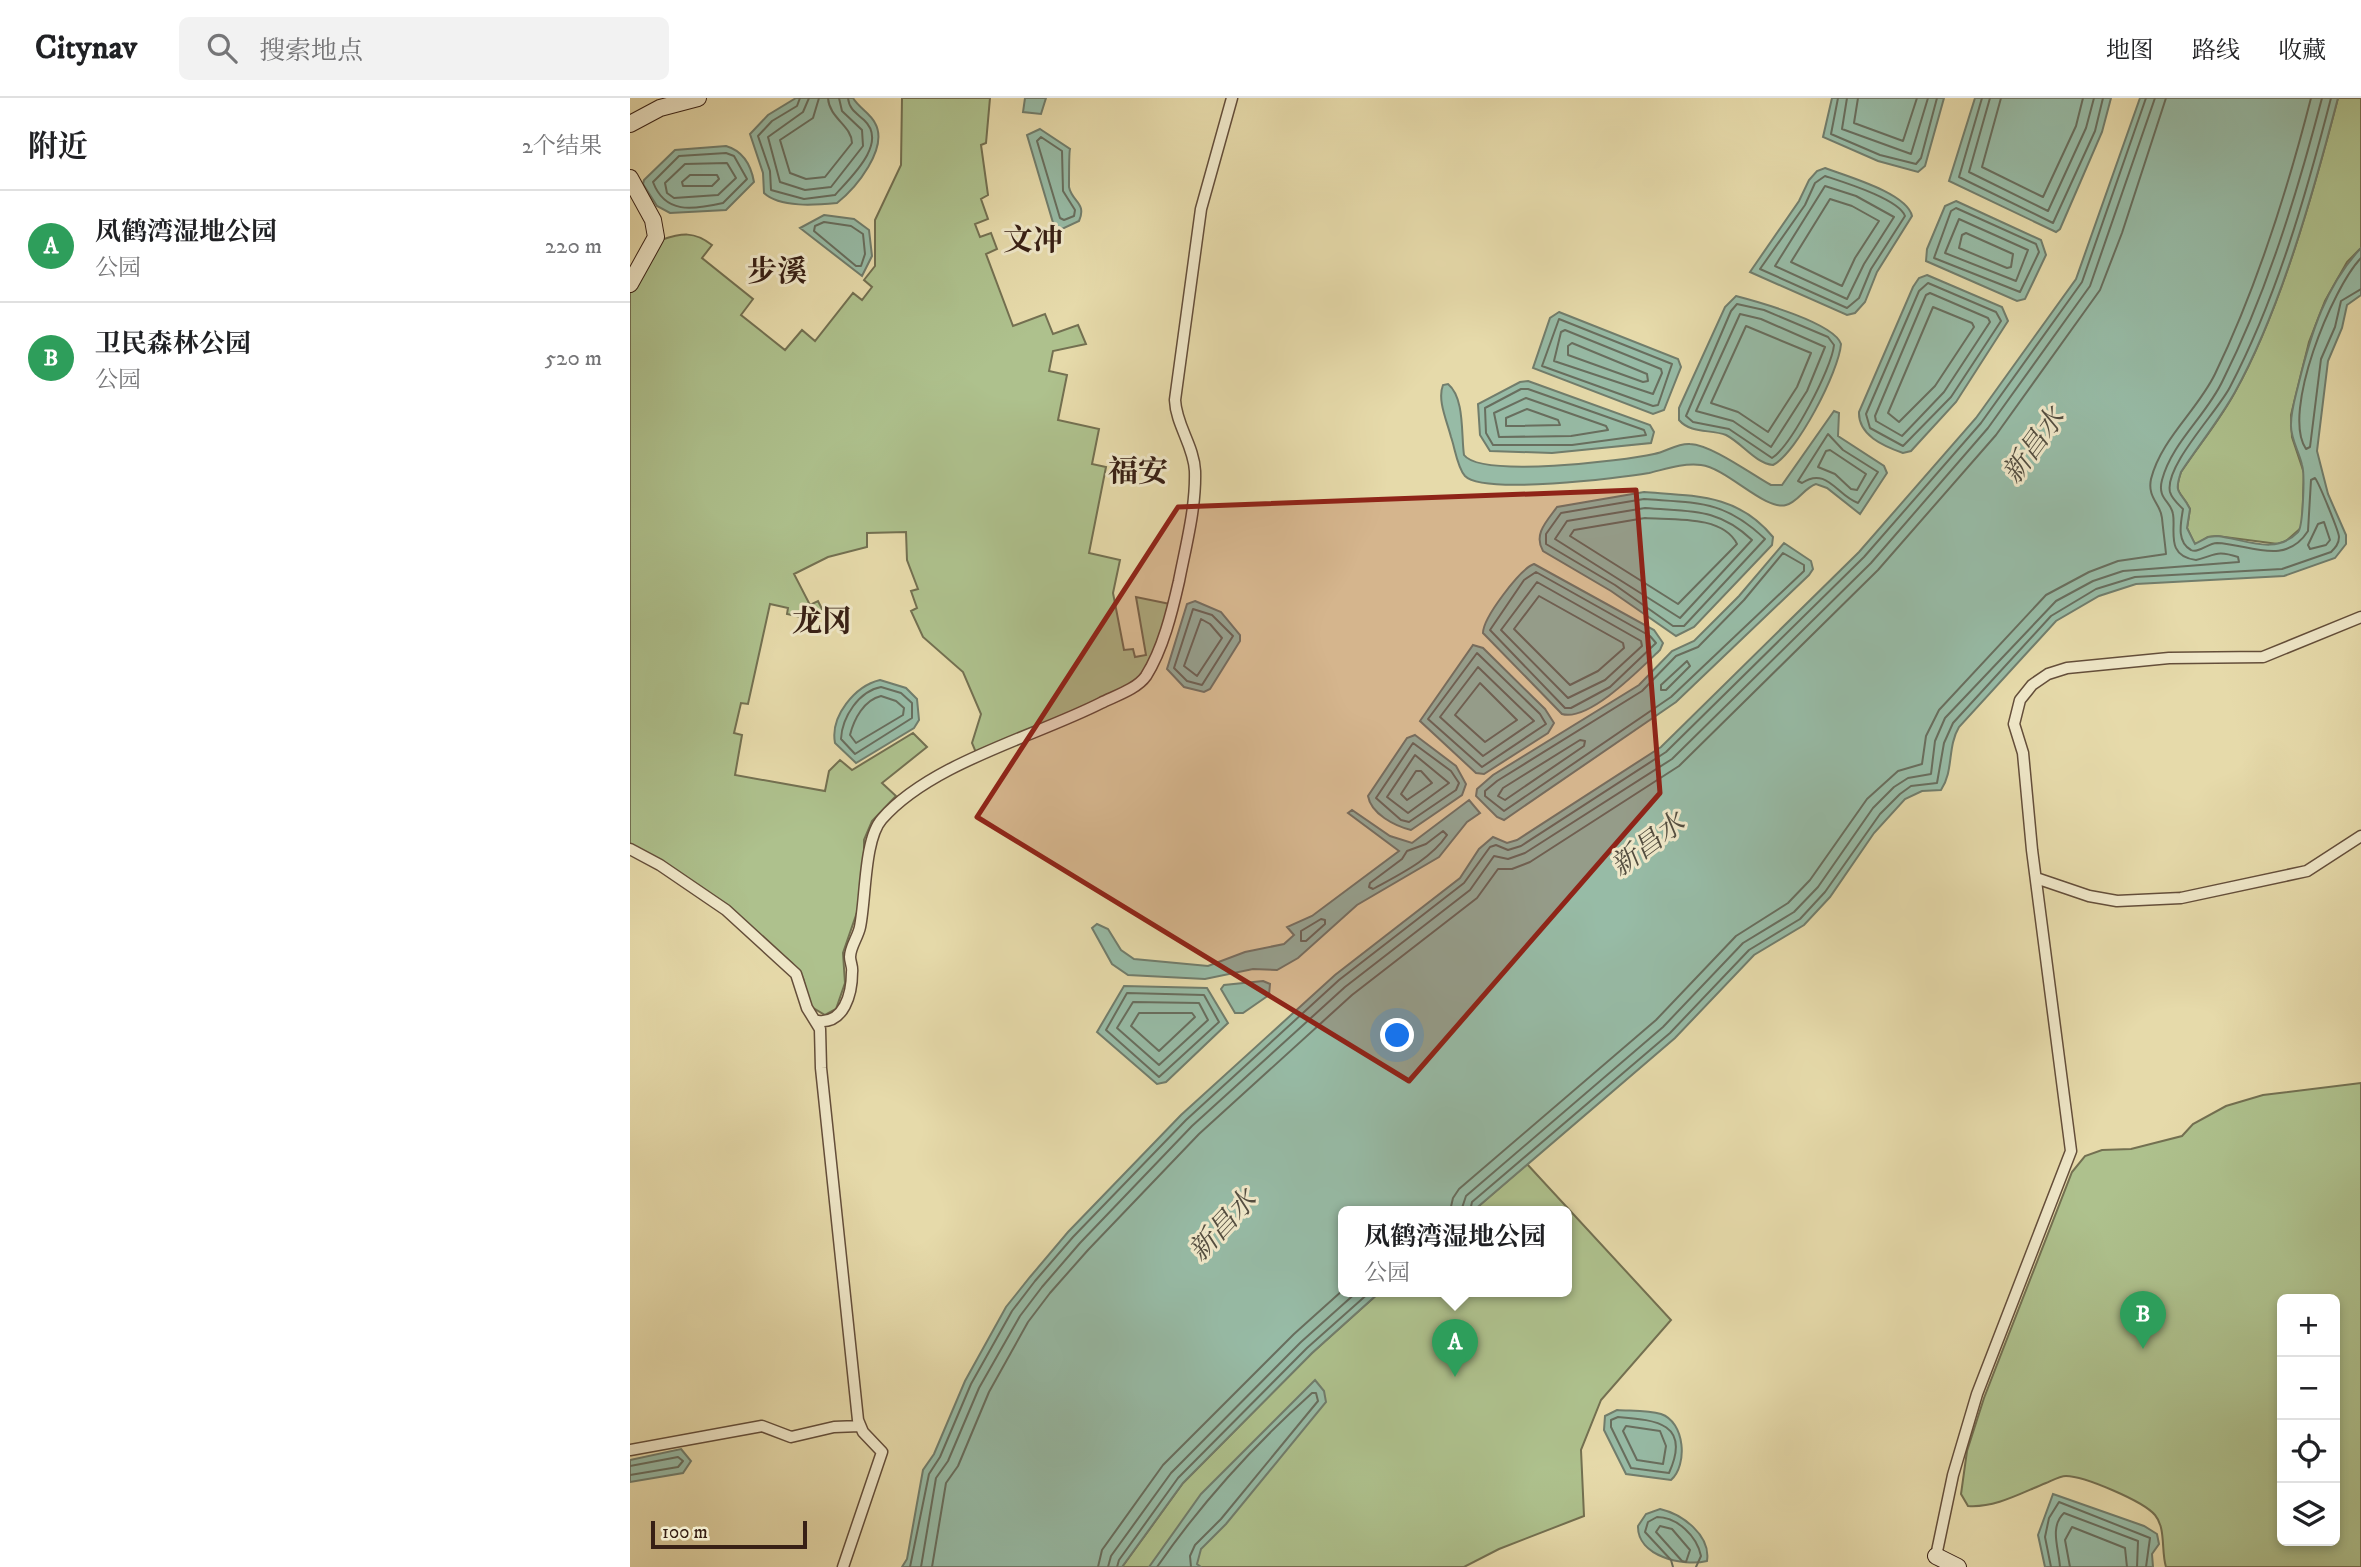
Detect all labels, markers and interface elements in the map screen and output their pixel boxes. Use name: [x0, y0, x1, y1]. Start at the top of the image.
search box: [179, 17, 669, 80]
text: Citynav: [35, 28, 137, 69]
icon: search: [203, 29, 241, 67]
text: 搜索地点: [259, 35, 363, 68]
text: 地图: [2106, 36, 2154, 66]
text: 路线: [2192, 36, 2240, 66]
text: 收藏: [2278, 36, 2326, 66]
text: 附近: [28, 129, 88, 166]
text: 2个结果: [522, 132, 602, 161]
text: 凤鹤湾湿地公园: [95, 216, 277, 249]
district label: 文冲: [1003, 223, 1063, 260]
text: A: [44, 232, 58, 261]
text: 220 m: [545, 232, 602, 261]
text: 公园: [95, 254, 141, 283]
district label: 步溪: [747, 254, 807, 291]
text: 卫民森林公园: [95, 328, 251, 361]
text: B: [44, 344, 58, 373]
text: 520 m: [545, 344, 602, 373]
text: 公园: [95, 366, 141, 395]
water label: 新昌水: [1995, 399, 2075, 490]
district label: 福安: [1108, 454, 1168, 491]
district label: 龙冈: [792, 604, 852, 641]
water label: 新昌水: [1604, 804, 1694, 884]
your location: [1380, 1018, 1414, 1052]
water label: 新昌水: [1182, 1181, 1266, 1269]
popup: [1338, 1206, 1572, 1297]
text: 凤鹤湾湿地公园: [1364, 1221, 1546, 1254]
text: 公园: [1364, 1259, 1410, 1288]
pin: B: [2120, 1291, 2166, 1349]
map controls: [2277, 1294, 2340, 1546]
button: +: [2277, 1294, 2340, 1357]
pin: A: [1432, 1319, 1478, 1377]
button: −: [2277, 1357, 2340, 1420]
button: locate: [2277, 1420, 2340, 1483]
button: layers: [2277, 1483, 2340, 1546]
scale bar: [651, 1518, 807, 1550]
text: 100 m: [662, 1521, 708, 1544]

